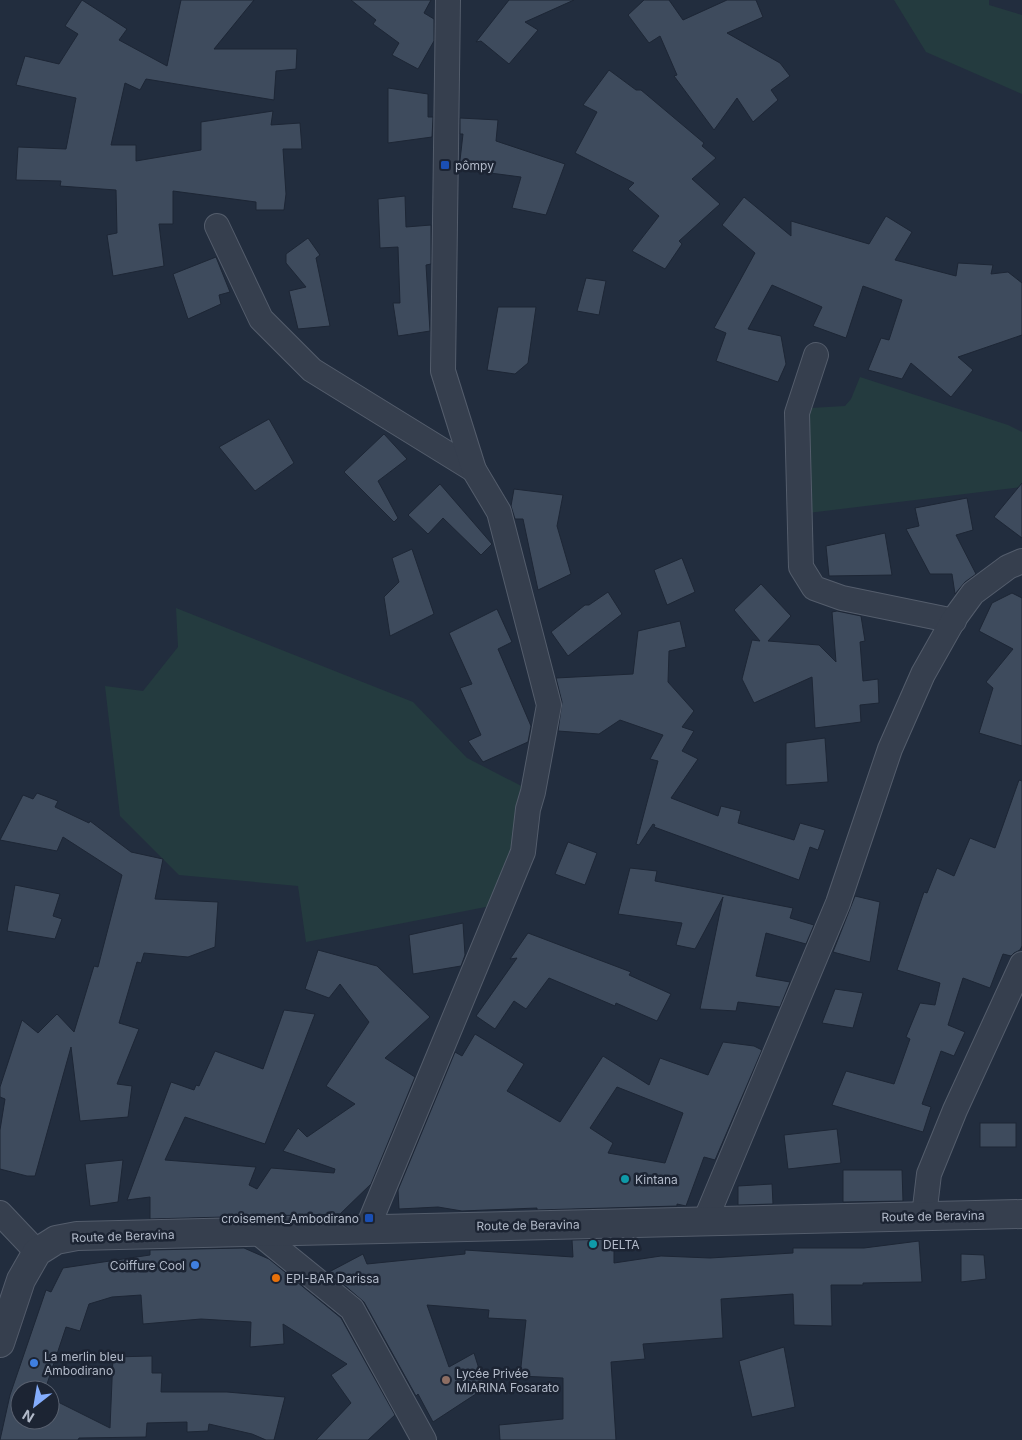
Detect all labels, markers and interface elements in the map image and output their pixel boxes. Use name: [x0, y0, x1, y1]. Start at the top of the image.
place label: pômpy: [455, 158, 494, 173]
marker: pômpy: [439, 159, 451, 171]
place label: Kintana: [635, 1172, 678, 1187]
marker: Kintana: [619, 1173, 631, 1185]
street label: Route de Beravina: [881, 1208, 985, 1224]
place label: croisement_Ambodirano: [221, 1211, 359, 1226]
marker: croisement_Ambodirano: [363, 1212, 375, 1224]
street label: Route de Beravina: [476, 1217, 580, 1233]
street label: Route de Beravina: [71, 1227, 175, 1245]
place label: DELTA: [603, 1237, 640, 1252]
marker: DELTA: [587, 1238, 599, 1250]
place label: Coiffure Cool: [110, 1258, 185, 1273]
marker: Coiffure Cool: [189, 1259, 201, 1271]
place label: EPI-BAR Darissa: [286, 1271, 379, 1286]
marker: EPI-BAR Darissa: [270, 1272, 282, 1284]
place label: La merlin bleu Ambodirano: [44, 1349, 124, 1378]
marker: La merlin bleu Ambodirano: [28, 1357, 40, 1369]
place label: Lycée Privée MIARINA Fosarato: [456, 1366, 559, 1395]
marker: Lycée Privée MIARINA Fosarato: [440, 1374, 452, 1386]
north arrow: [10, 1380, 60, 1430]
text: N: [19, 1407, 37, 1427]

